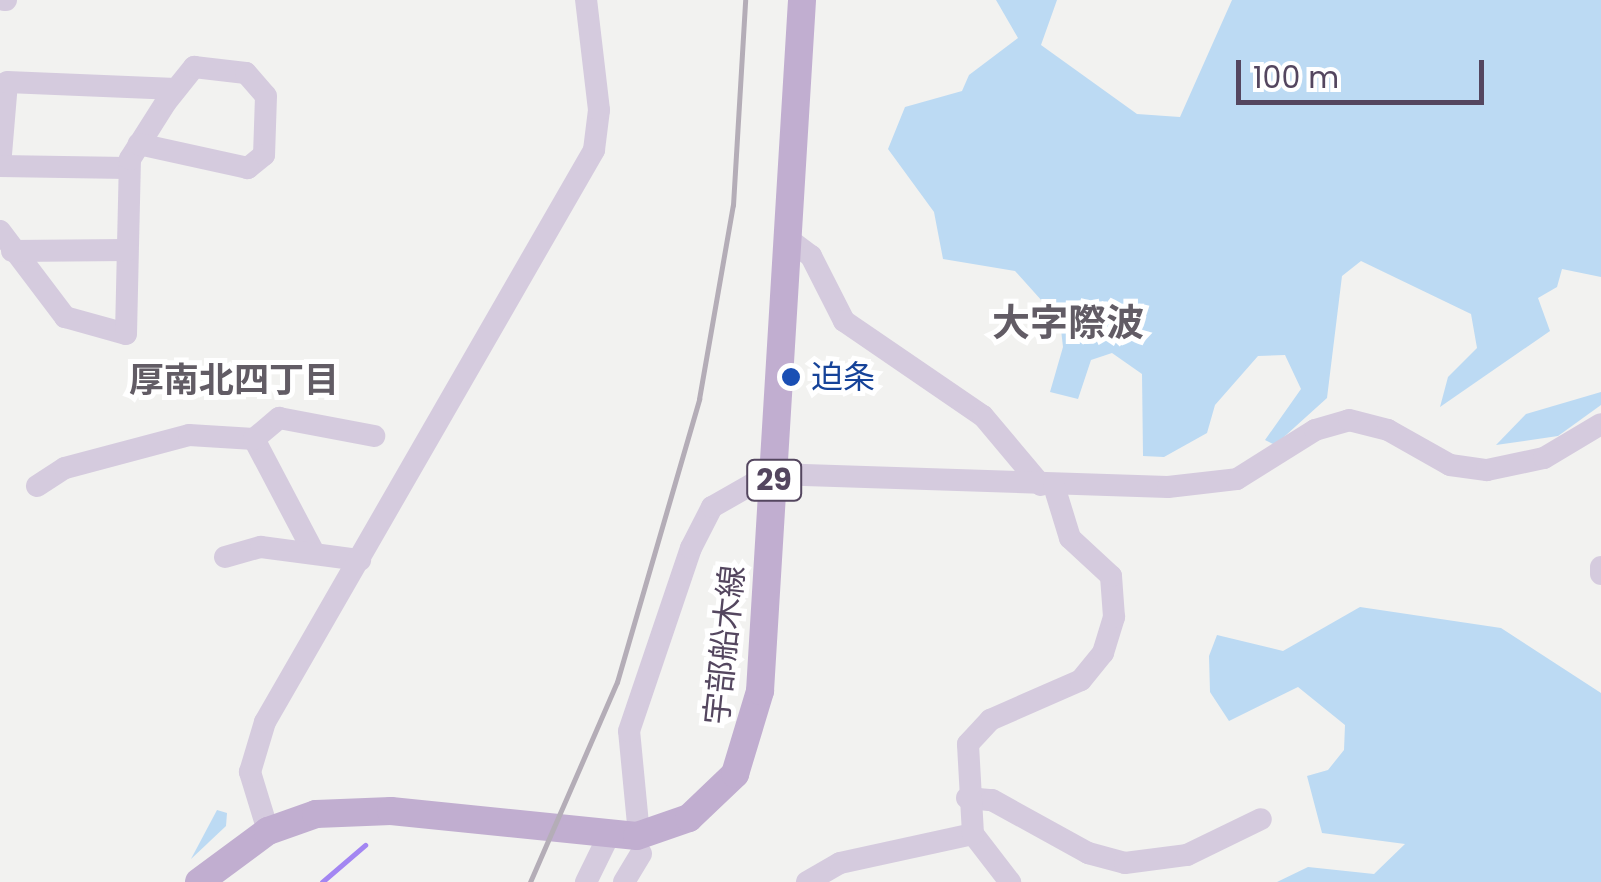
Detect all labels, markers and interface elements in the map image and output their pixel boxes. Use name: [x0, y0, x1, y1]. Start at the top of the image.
scale bar: [1241, 40, 1488, 102]
text: 100 m: [1253, 56, 1339, 99]
district label: 大字際波: [992, 300, 1144, 346]
place label: 迫条: [811, 358, 875, 396]
district label: 厚南北四丁目: [129, 359, 339, 401]
marker: 迫条: [780, 366, 802, 388]
road number: 29: [744, 455, 804, 505]
street label: 宇部船木線: [698, 563, 752, 727]

